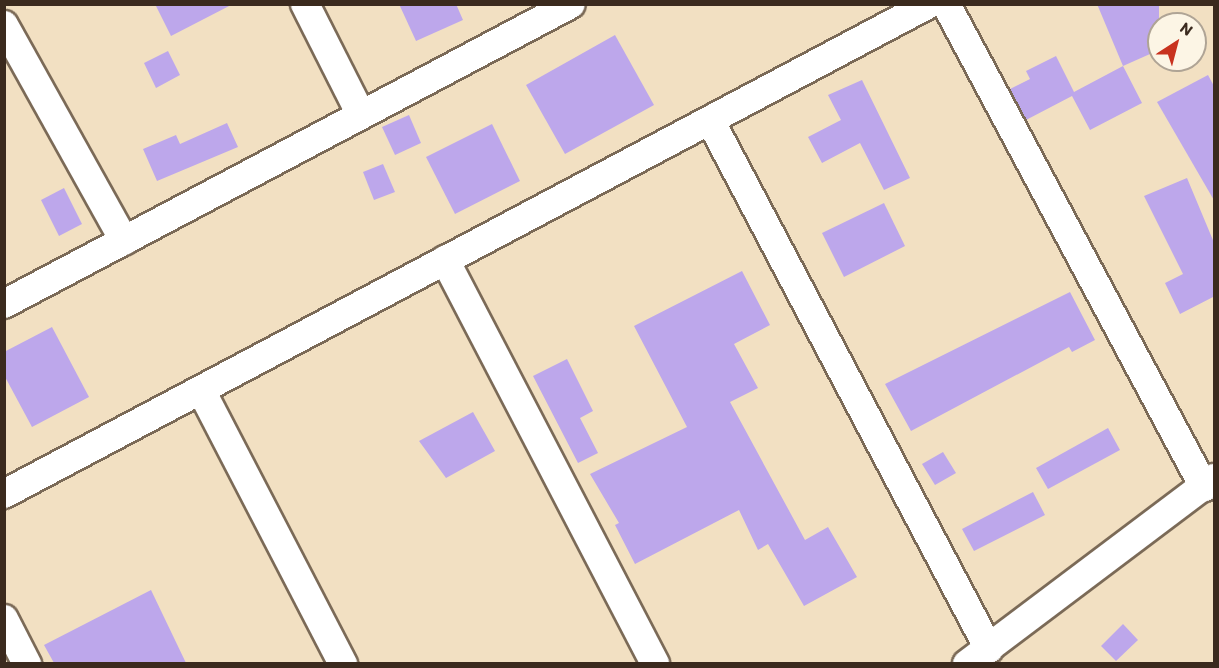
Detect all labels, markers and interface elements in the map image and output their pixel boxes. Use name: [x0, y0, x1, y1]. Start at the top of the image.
north arrow: [1147, 12, 1207, 72]
text: N: [1177, 18, 1197, 40]

